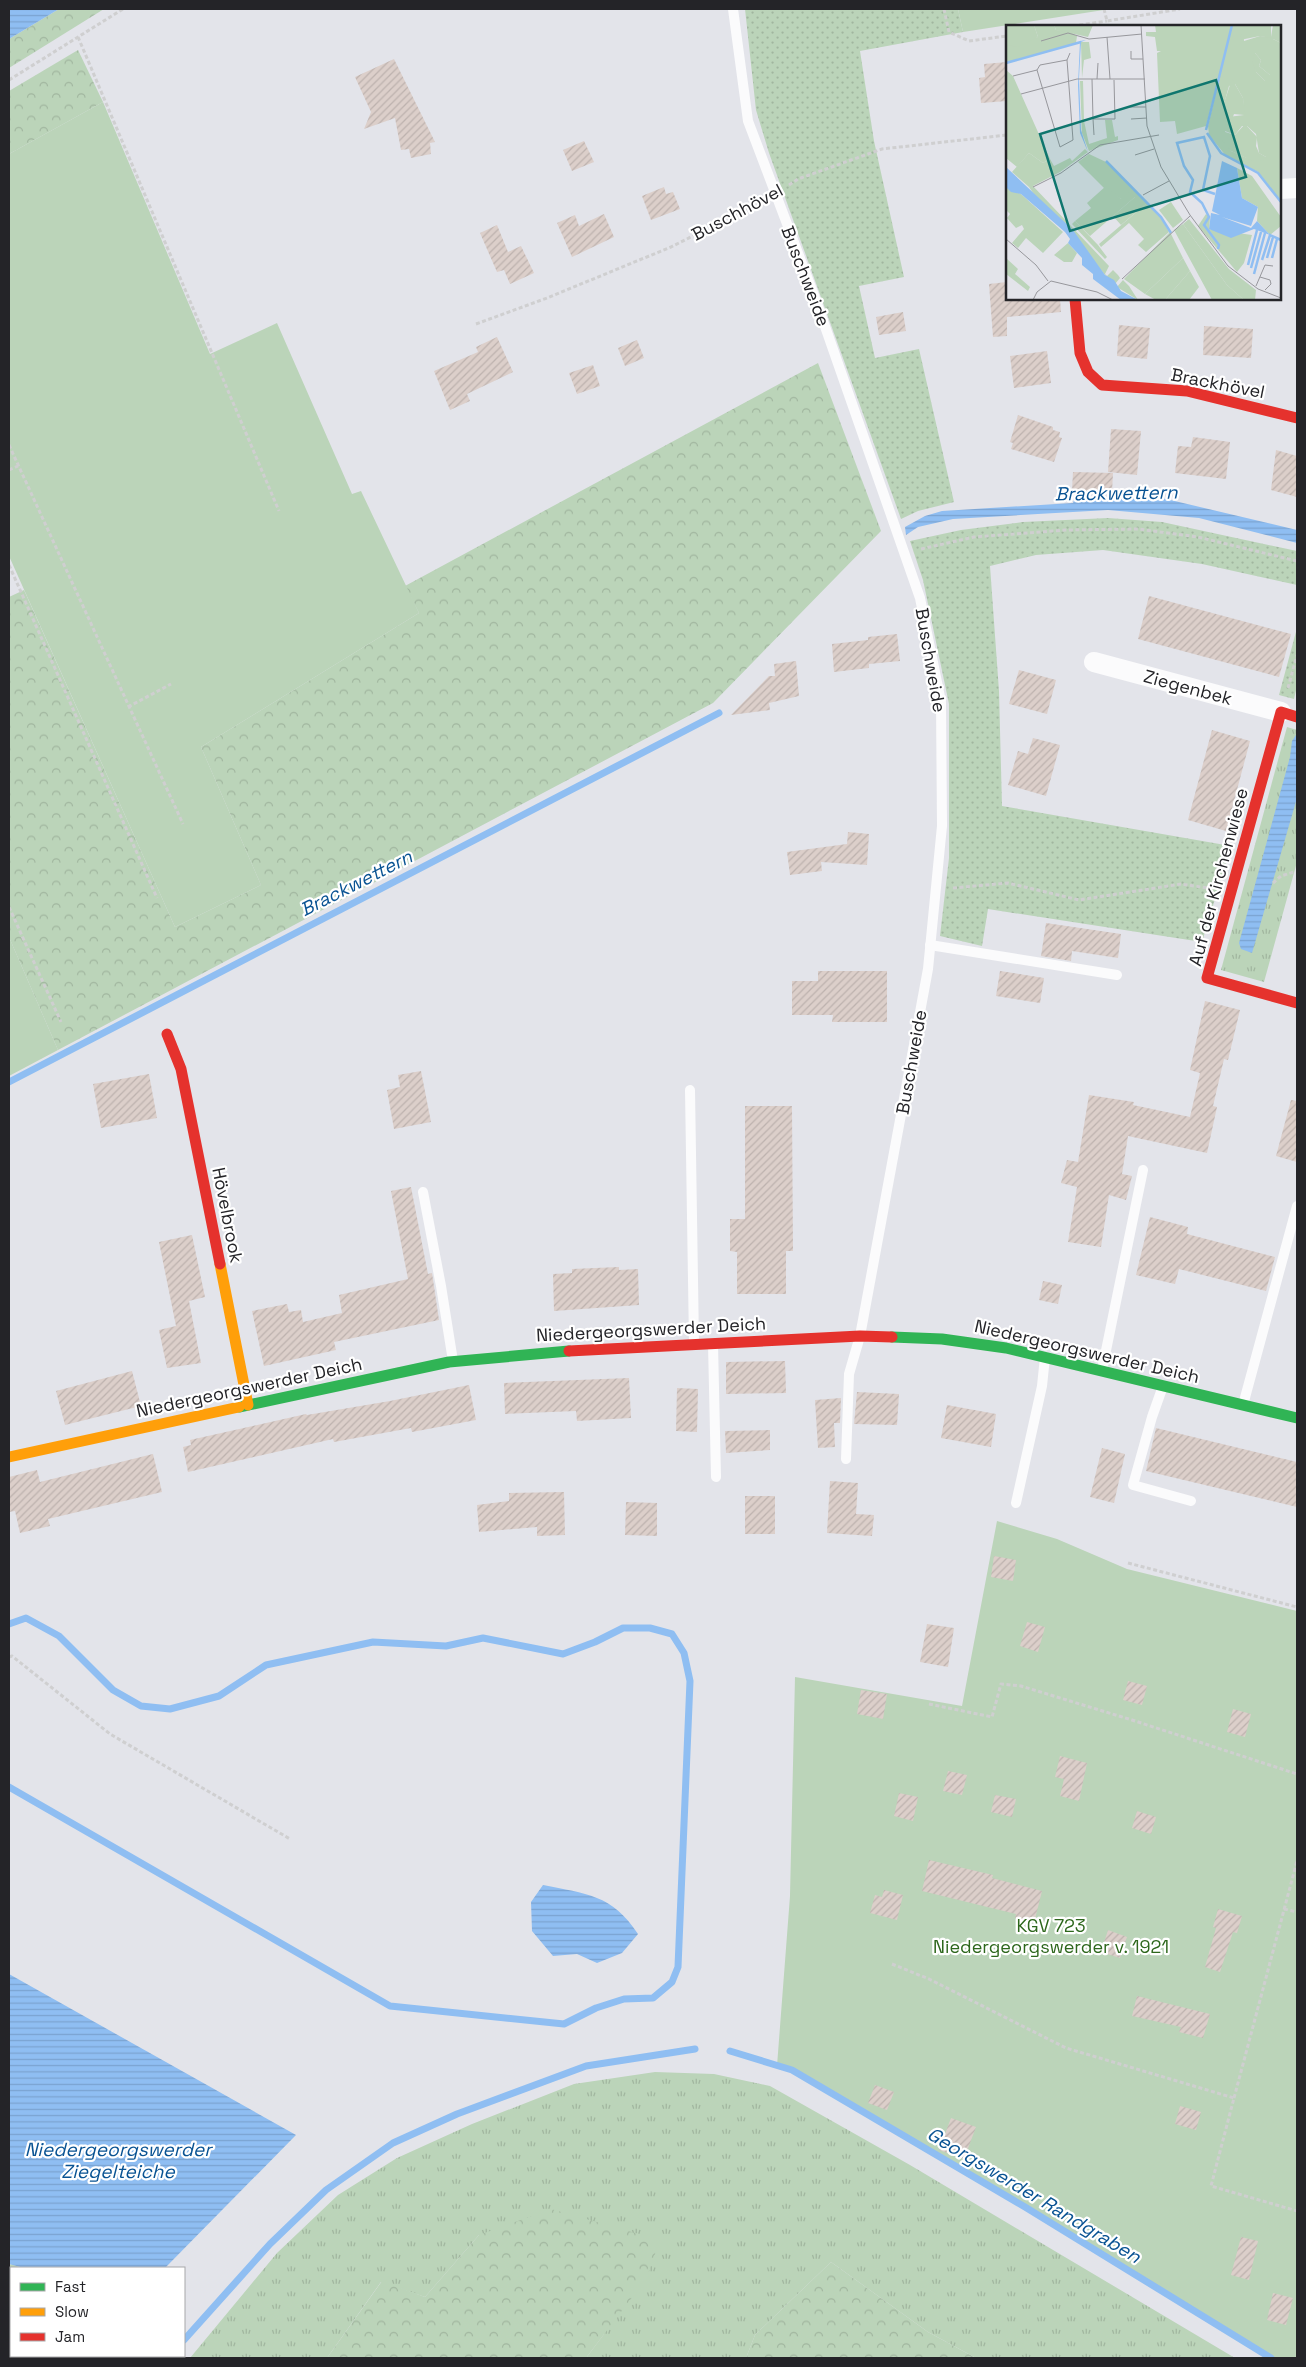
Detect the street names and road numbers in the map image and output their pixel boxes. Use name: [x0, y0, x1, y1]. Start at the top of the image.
street label: Buschhövel: [687, 178, 787, 246]
street label: Buschweide: [776, 223, 836, 329]
street label: Brackhövel: [1169, 363, 1267, 403]
street label: Buschweide: [910, 606, 952, 714]
street label: Ziegenbek: [1141, 664, 1235, 710]
street label: Auf der Kirchenwiese: [1183, 785, 1253, 969]
street label: Buschweide: [890, 1008, 932, 1116]
street label: Hövelbrook: [207, 1165, 249, 1265]
street label: Niedergeorgswerder Deich: [535, 1311, 767, 1347]
street label: Niedergeorgswerder Deich: [972, 1314, 1202, 1388]
street label: Niedergeorgswerder Deich: [134, 1352, 364, 1422]

